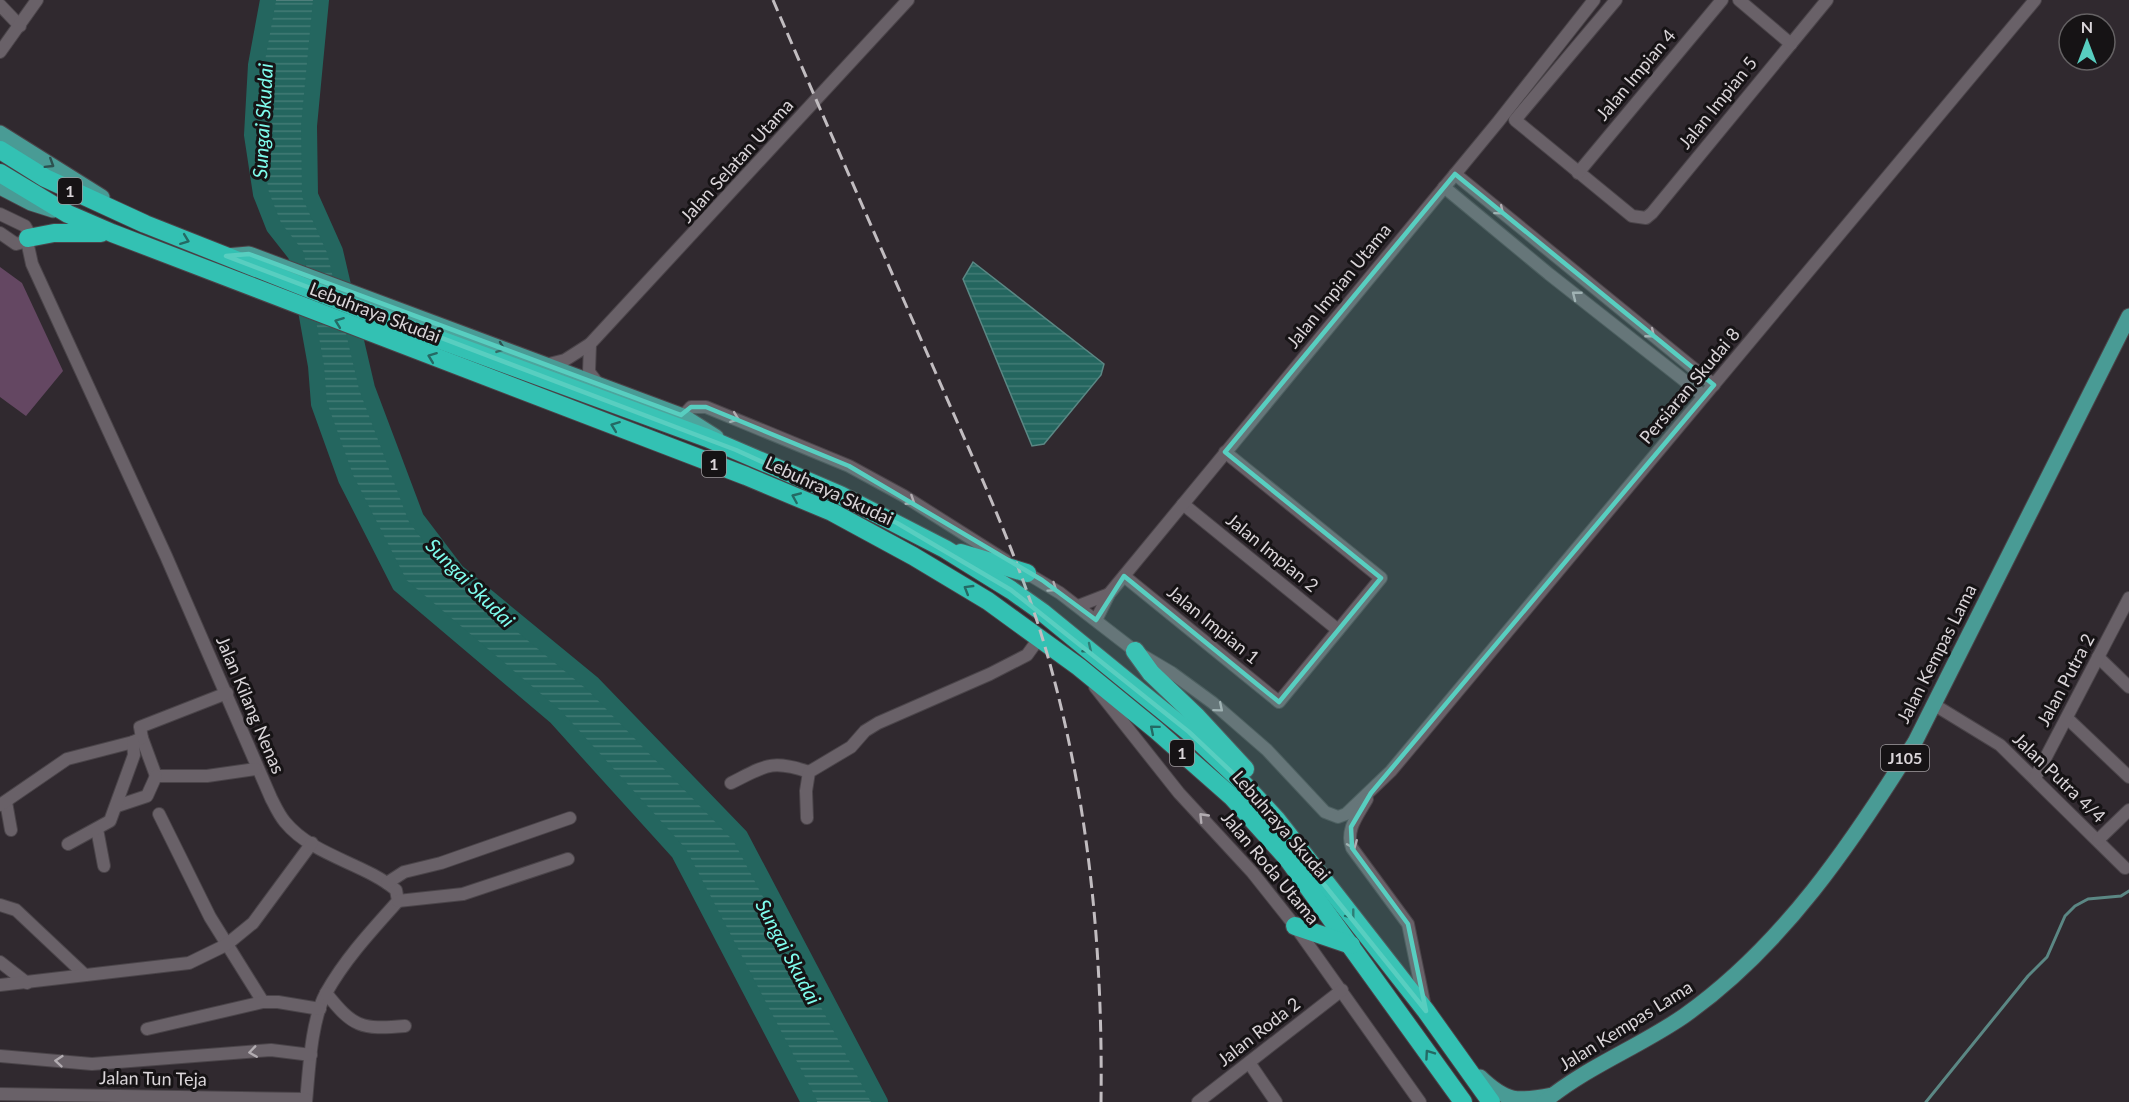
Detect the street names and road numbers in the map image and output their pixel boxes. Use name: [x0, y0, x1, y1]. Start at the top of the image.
street label: Jalan Impian 4: [1591, 24, 1680, 124]
street label: Jalan Impian 5: [1673, 52, 1761, 153]
street label: Jalan Selatan Utama: [675, 94, 797, 227]
road number: 1: [58, 178, 82, 204]
street label: Jalan Impian Utama: [1281, 219, 1395, 352]
street label: Lebuhraya Skudai: [307, 277, 444, 347]
street label: Persiaran Skudai 8: [1634, 323, 1744, 448]
road number: 1: [702, 451, 726, 477]
street label: Lebuhraya Skudai: [762, 451, 897, 529]
street label: Jalan Impian 2: [1222, 508, 1323, 596]
street label: Jalan Impian 1: [1163, 580, 1264, 668]
street label: Jalan Kempas Lama: [1892, 580, 1981, 727]
street label: Jalan Putra 2: [2032, 629, 2099, 730]
street label: Jalan Kilang Nenas: [212, 633, 290, 777]
street label: Jalan Putra 4/4: [2009, 728, 2111, 827]
road number: 1: [1170, 740, 1194, 766]
road number: J105: [1881, 745, 1929, 771]
street label: Lebuhraya Skudai: [1228, 766, 1335, 885]
street label: Jalan Roda Utama: [1217, 806, 1324, 928]
street label: Jalan Kempas Lama: [1555, 975, 1696, 1075]
street label: Jalan Roda 2: [1213, 992, 1304, 1070]
street label: Jalan Tun Teja: [99, 1066, 207, 1090]

